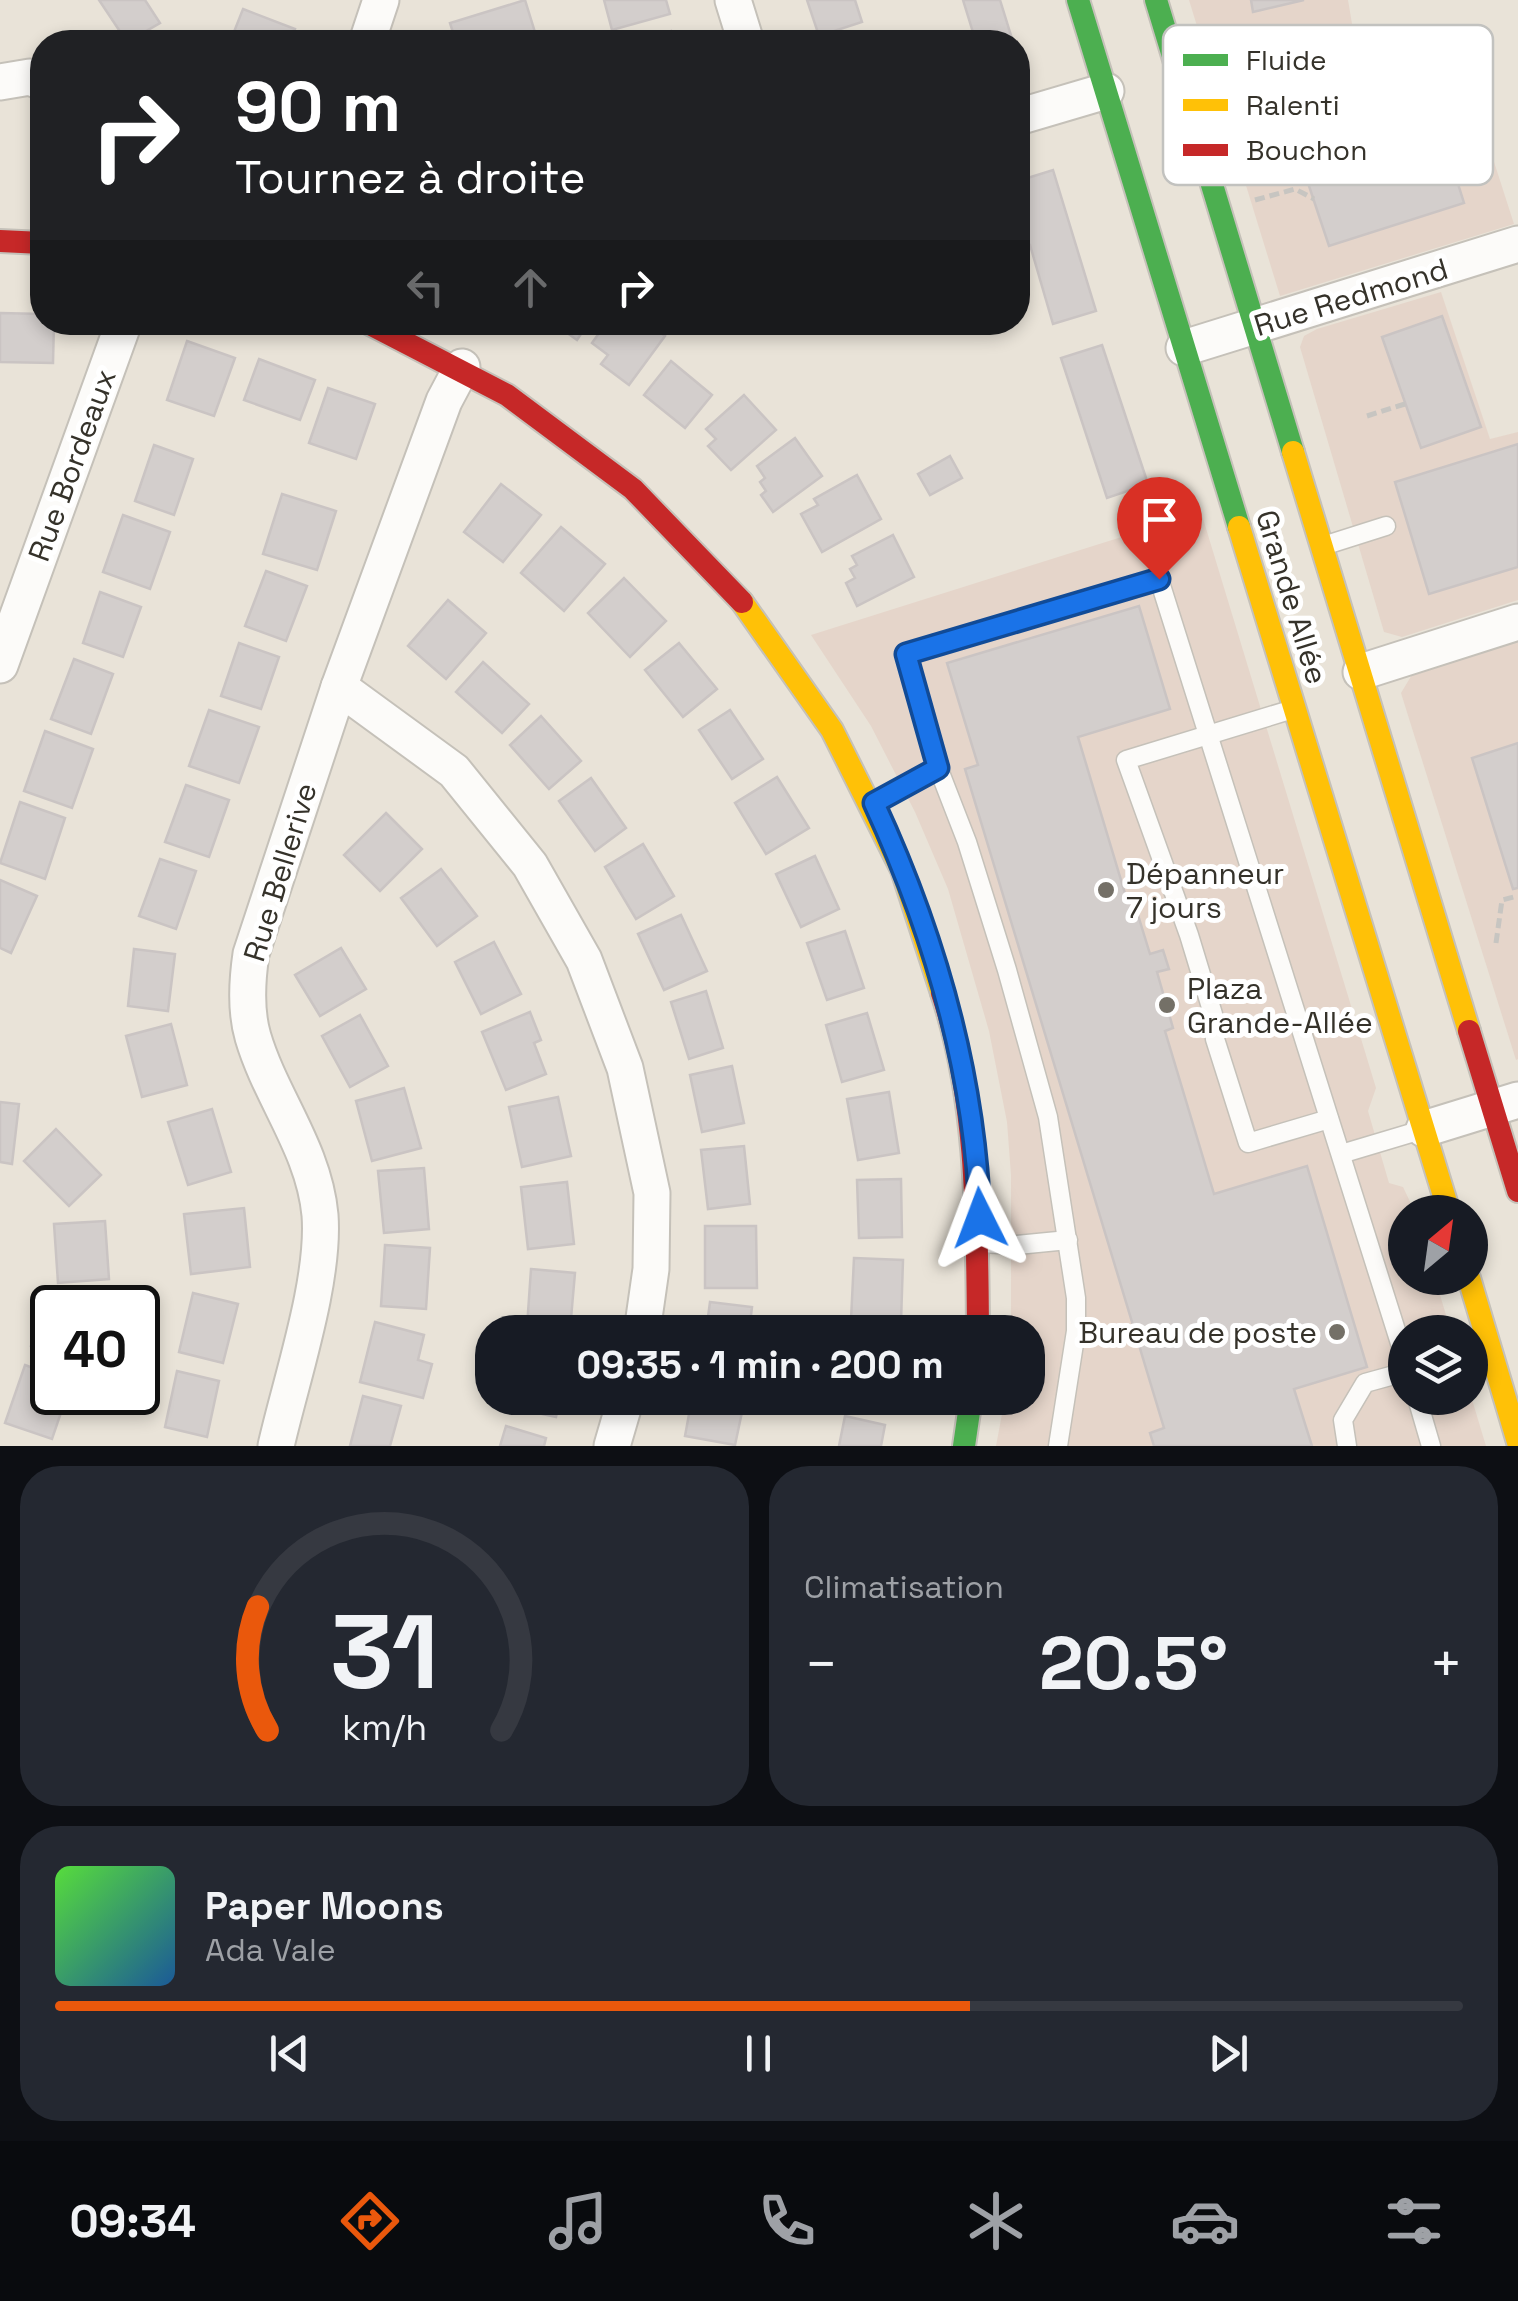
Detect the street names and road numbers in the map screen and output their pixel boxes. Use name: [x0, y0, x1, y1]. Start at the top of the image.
street label: Rue Redmond: [1249, 249, 1453, 345]
street label: Rue Bordeaux: [19, 363, 125, 567]
street label: Grande Allée: [1247, 505, 1337, 689]
street label: Rue Bellerive: [234, 778, 326, 966]

